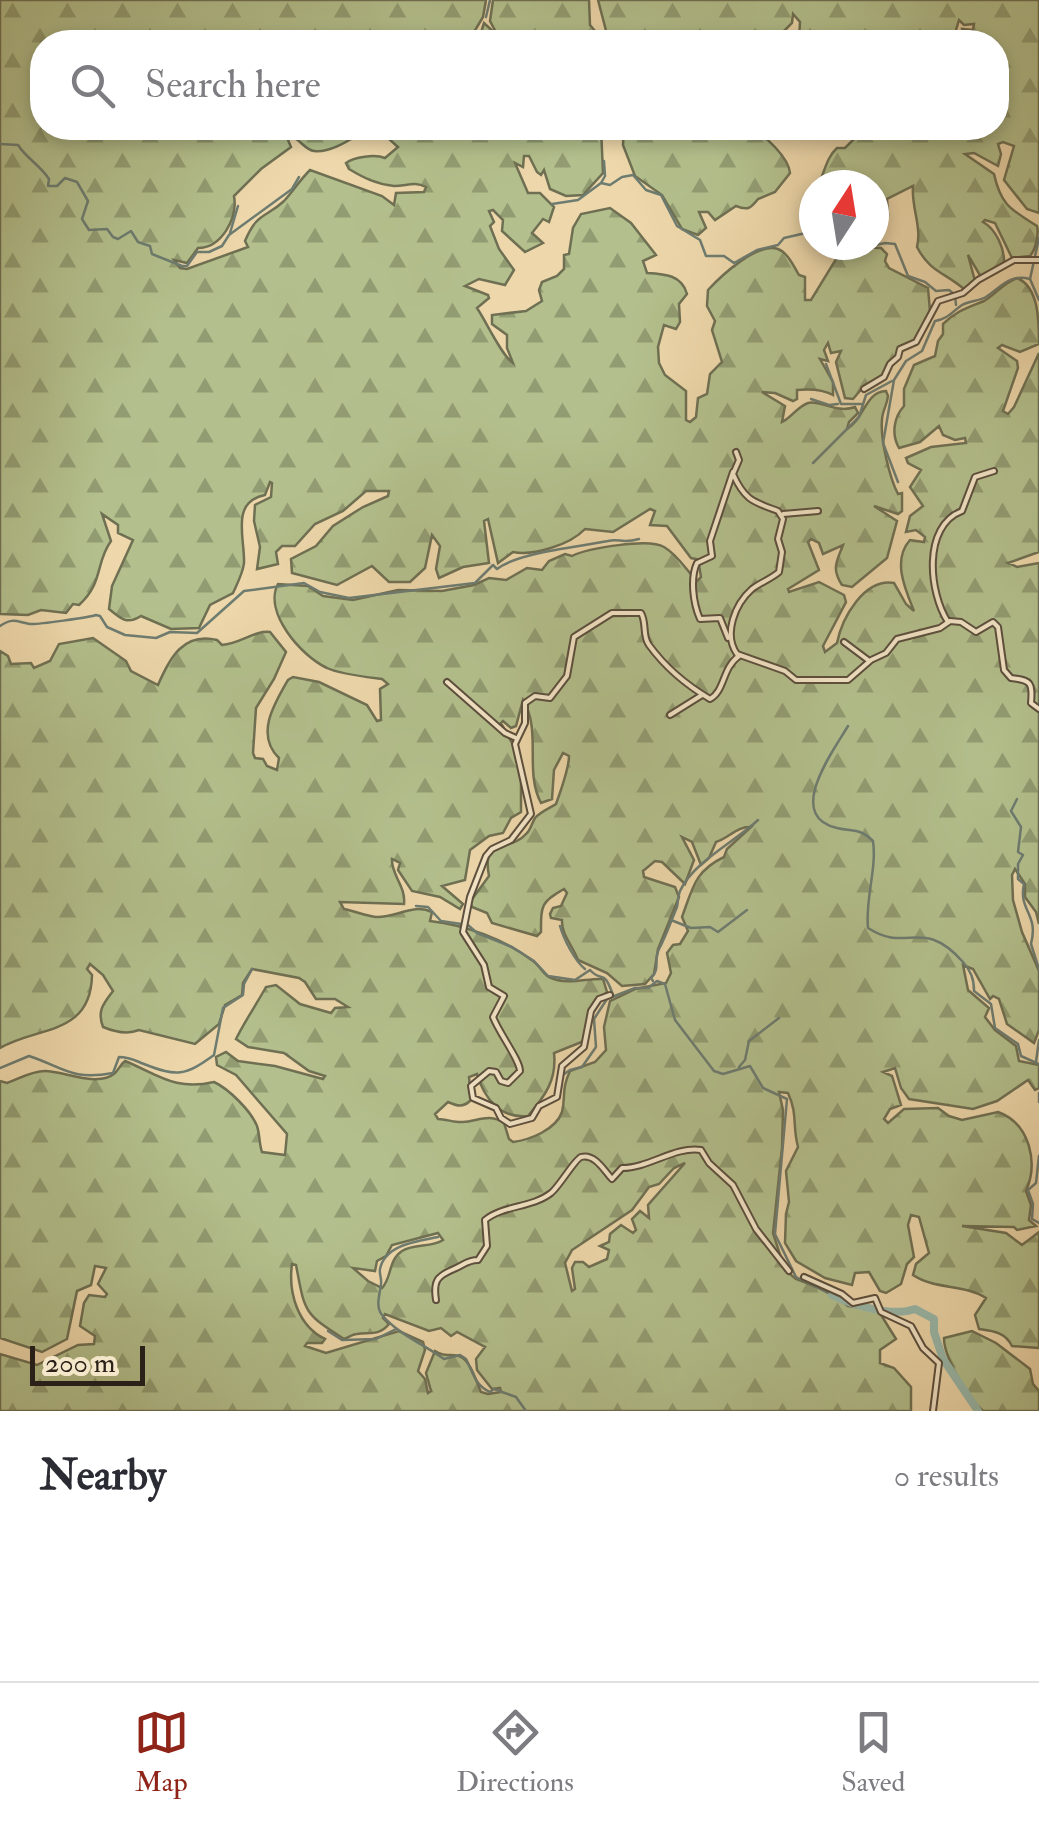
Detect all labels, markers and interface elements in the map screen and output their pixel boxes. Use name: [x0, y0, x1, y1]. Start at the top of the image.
search box: [30, 30, 1009, 140]
icon: search: [65, 58, 120, 113]
text: Search here: [145, 61, 321, 109]
north arrow: [799, 170, 889, 260]
scale bar: [30, 1341, 145, 1386]
text: 200 m: [45, 1346, 116, 1381]
text: Nearby: [40, 1450, 166, 1502]
text: 0 results: [894, 1456, 999, 1496]
tab: Map: [134, 1705, 189, 1800]
tab: Directions: [456, 1705, 574, 1800]
tab: Saved: [841, 1705, 905, 1800]

